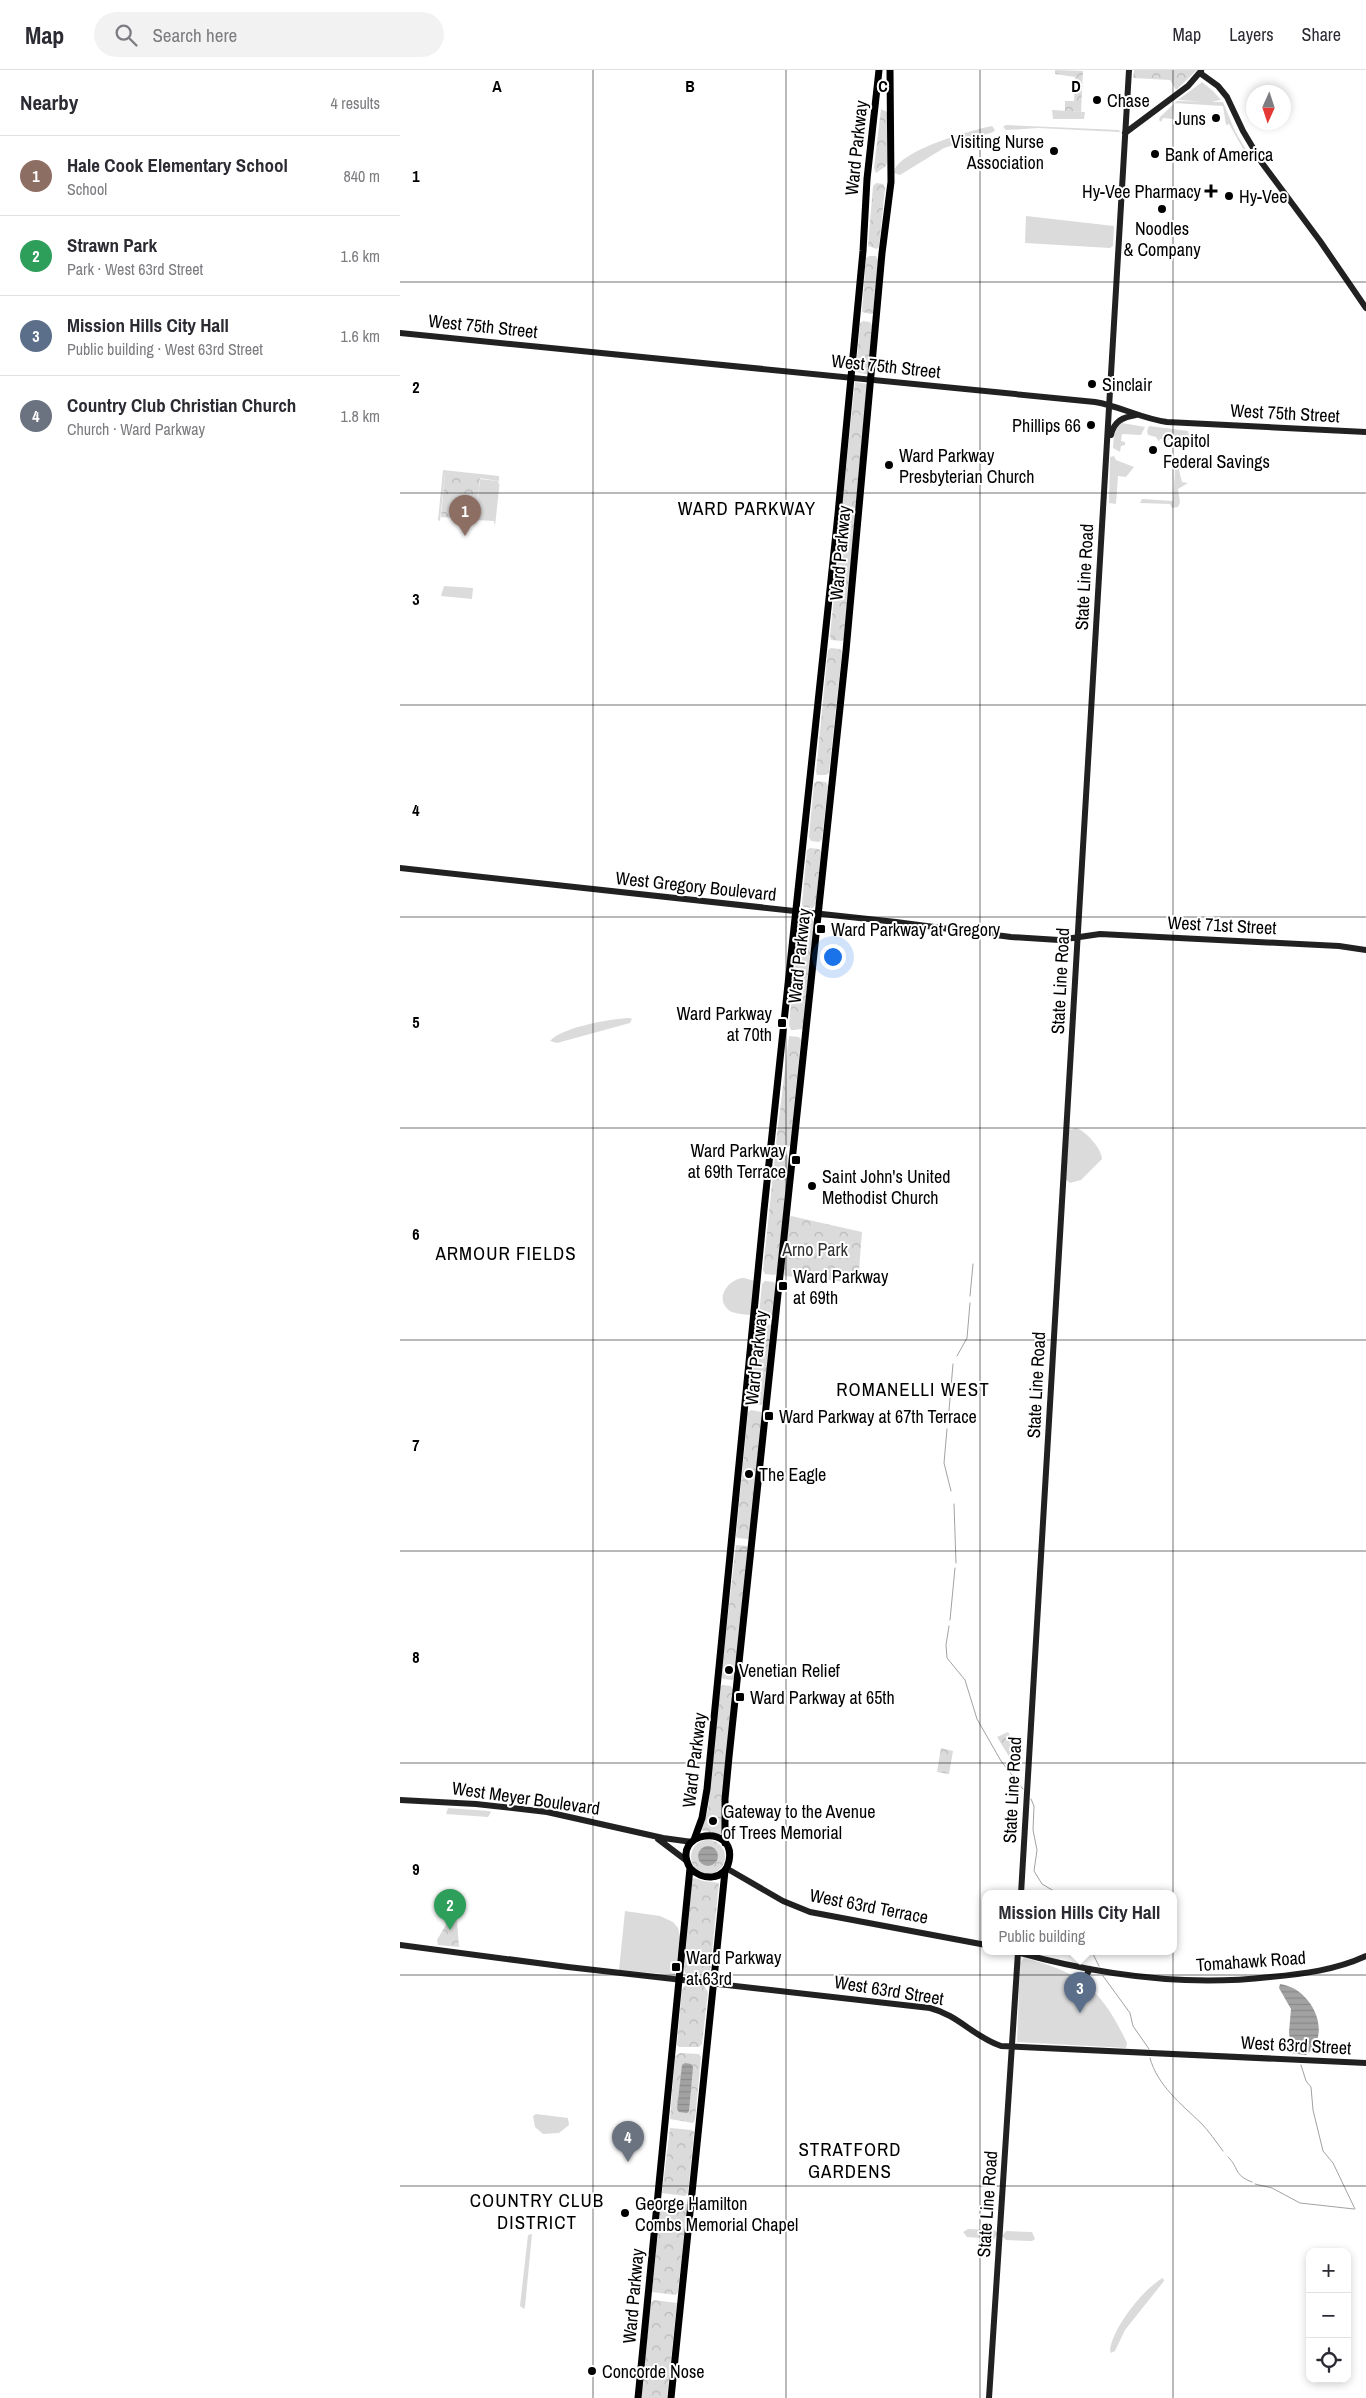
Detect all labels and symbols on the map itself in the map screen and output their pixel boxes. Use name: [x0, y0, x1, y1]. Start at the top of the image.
text: A: [492, 75, 502, 97]
text: B: [685, 75, 695, 97]
text: C: [878, 75, 888, 97]
text: D: [1071, 75, 1081, 97]
north arrow: [1246, 85, 1291, 130]
place label: Chase: [1107, 88, 1150, 113]
marker: Chase: [1091, 94, 1103, 106]
street label: Ward Parkway: [839, 99, 873, 197]
place label: Juns: [1175, 106, 1206, 131]
marker: Juns: [1210, 112, 1222, 124]
place label: Visiting Nurse Association: [951, 129, 1044, 175]
place label: Bank of America: [1165, 142, 1273, 167]
marker: Visiting Nurse Association: [1048, 145, 1060, 157]
marker: Bank of America: [1149, 148, 1161, 160]
text: 1: [412, 165, 420, 187]
place label: Hy-Vee Pharmacy: [1082, 179, 1202, 204]
place label: Hy-Vee: [1239, 184, 1287, 209]
marker: Hy-Vee Pharmacy: [1205, 185, 1217, 197]
marker: Hy-Vee: [1223, 190, 1235, 202]
marker: Noodles & Company: [1156, 203, 1168, 215]
place label: Noodles & Company: [1123, 216, 1201, 262]
street label: West 75th Street: [427, 308, 539, 344]
street label: West 75th Street: [830, 348, 942, 384]
place label: Sinclair: [1102, 372, 1152, 397]
text: 2: [412, 376, 420, 398]
marker: Sinclair: [1086, 378, 1098, 390]
street label: West 75th Street: [1230, 398, 1340, 428]
place label: Phillips 66: [1012, 413, 1081, 438]
marker: Phillips 66: [1085, 419, 1097, 431]
place label: Capitol Federal Savings: [1163, 428, 1270, 474]
place label: Ward Parkway Presbyterian Church: [899, 443, 1034, 489]
marker: Capitol Federal Savings: [1147, 444, 1159, 456]
marker: Ward Parkway Presbyterian Church: [883, 459, 895, 471]
pin: 1: [449, 495, 481, 536]
district label: WARD PARKWAY: [678, 495, 816, 521]
street label: Ward Parkway: [823, 504, 857, 602]
street label: State Line Road: [1069, 523, 1099, 631]
text: 3: [412, 588, 420, 610]
text: 4: [412, 799, 420, 821]
street label: West Gregory Boulevard: [614, 865, 778, 907]
street label: Ward Parkway: [782, 907, 816, 1005]
street label: West 71st Street: [1167, 910, 1277, 940]
place label: Ward Parkway at Gregory: [831, 917, 1001, 942]
marker: Ward Parkway at Gregory: [815, 923, 827, 935]
street label: State Line Road: [1045, 927, 1075, 1035]
your location: [820, 944, 846, 970]
place label: Ward Parkway at 70th: [677, 1001, 773, 1047]
text: 5: [412, 1011, 420, 1033]
marker: Ward Parkway at 70th: [776, 1017, 788, 1029]
place label: Ward Parkway at 69th Terrace: [688, 1138, 787, 1184]
marker: Ward Parkway at 69th Terrace: [790, 1154, 802, 1166]
place label: Saint John's United Methodist Church: [822, 1164, 950, 1210]
marker: Saint John's United Methodist Church: [806, 1180, 818, 1192]
text: 6: [412, 1223, 420, 1245]
park label: Arno Park: [781, 1237, 848, 1262]
district label: ARMOUR FIELDS: [434, 1240, 577, 1266]
place label: Ward Parkway at 69th: [793, 1264, 889, 1310]
marker: Ward Parkway at 69th: [777, 1280, 789, 1292]
street label: Ward Parkway: [739, 1309, 773, 1407]
street label: State Line Road: [1021, 1331, 1051, 1439]
district label: ROMANELLI WEST: [836, 1376, 990, 1402]
place label: Ward Parkway at 67th Terrace: [779, 1404, 977, 1429]
marker: Ward Parkway at 67th Terrace: [763, 1410, 775, 1422]
text: 7: [412, 1434, 420, 1456]
place label: The Eagle: [759, 1462, 826, 1487]
marker: The Eagle: [743, 1468, 755, 1480]
text: 8: [412, 1646, 420, 1668]
place label: Venetian Relief: [739, 1658, 841, 1683]
marker: Venetian Relief: [723, 1664, 735, 1676]
place label: Ward Parkway at 65th: [750, 1685, 895, 1710]
marker: Ward Parkway at 65th: [734, 1691, 746, 1703]
street label: Ward Parkway: [676, 1711, 712, 1809]
street label: State Line Road: [997, 1736, 1027, 1844]
street label: West Meyer Boulevard: [450, 1775, 602, 1821]
place label: Gateway to the Avenue of Trees Memorial: [723, 1799, 875, 1845]
marker: Gateway to the Avenue of Trees Memorial: [707, 1815, 719, 1827]
text: 9: [412, 1858, 420, 1880]
street label: West 63rd Terrace: [808, 1882, 930, 1930]
pin: 2: [434, 1889, 466, 1930]
place label: Ward Parkway at 63rd: [686, 1945, 782, 1991]
street label: Tomahawk Road: [1195, 1945, 1307, 1977]
marker: Ward Parkway at 63rd: [670, 1961, 682, 1973]
street label: West 63rd Street: [832, 1969, 946, 2011]
pin: 3: [1064, 1972, 1096, 2013]
street label: West 63rd Street: [1240, 2030, 1352, 2060]
pin: 4: [612, 2121, 644, 2162]
district label: STRATFORD GARDENS: [798, 2136, 902, 2184]
street label: State Line Road: [971, 2150, 1003, 2258]
district label: COUNTRY CLUB DISTRICT: [470, 2187, 604, 2235]
place label: George Hamilton Combs Memorial Chapel: [635, 2191, 798, 2237]
marker: George Hamilton Combs Memorial Chapel: [619, 2207, 631, 2219]
street label: Ward Parkway: [616, 2247, 650, 2345]
place label: Concorde Nose: [602, 2359, 705, 2384]
marker: Concorde Nose: [586, 2365, 598, 2377]

